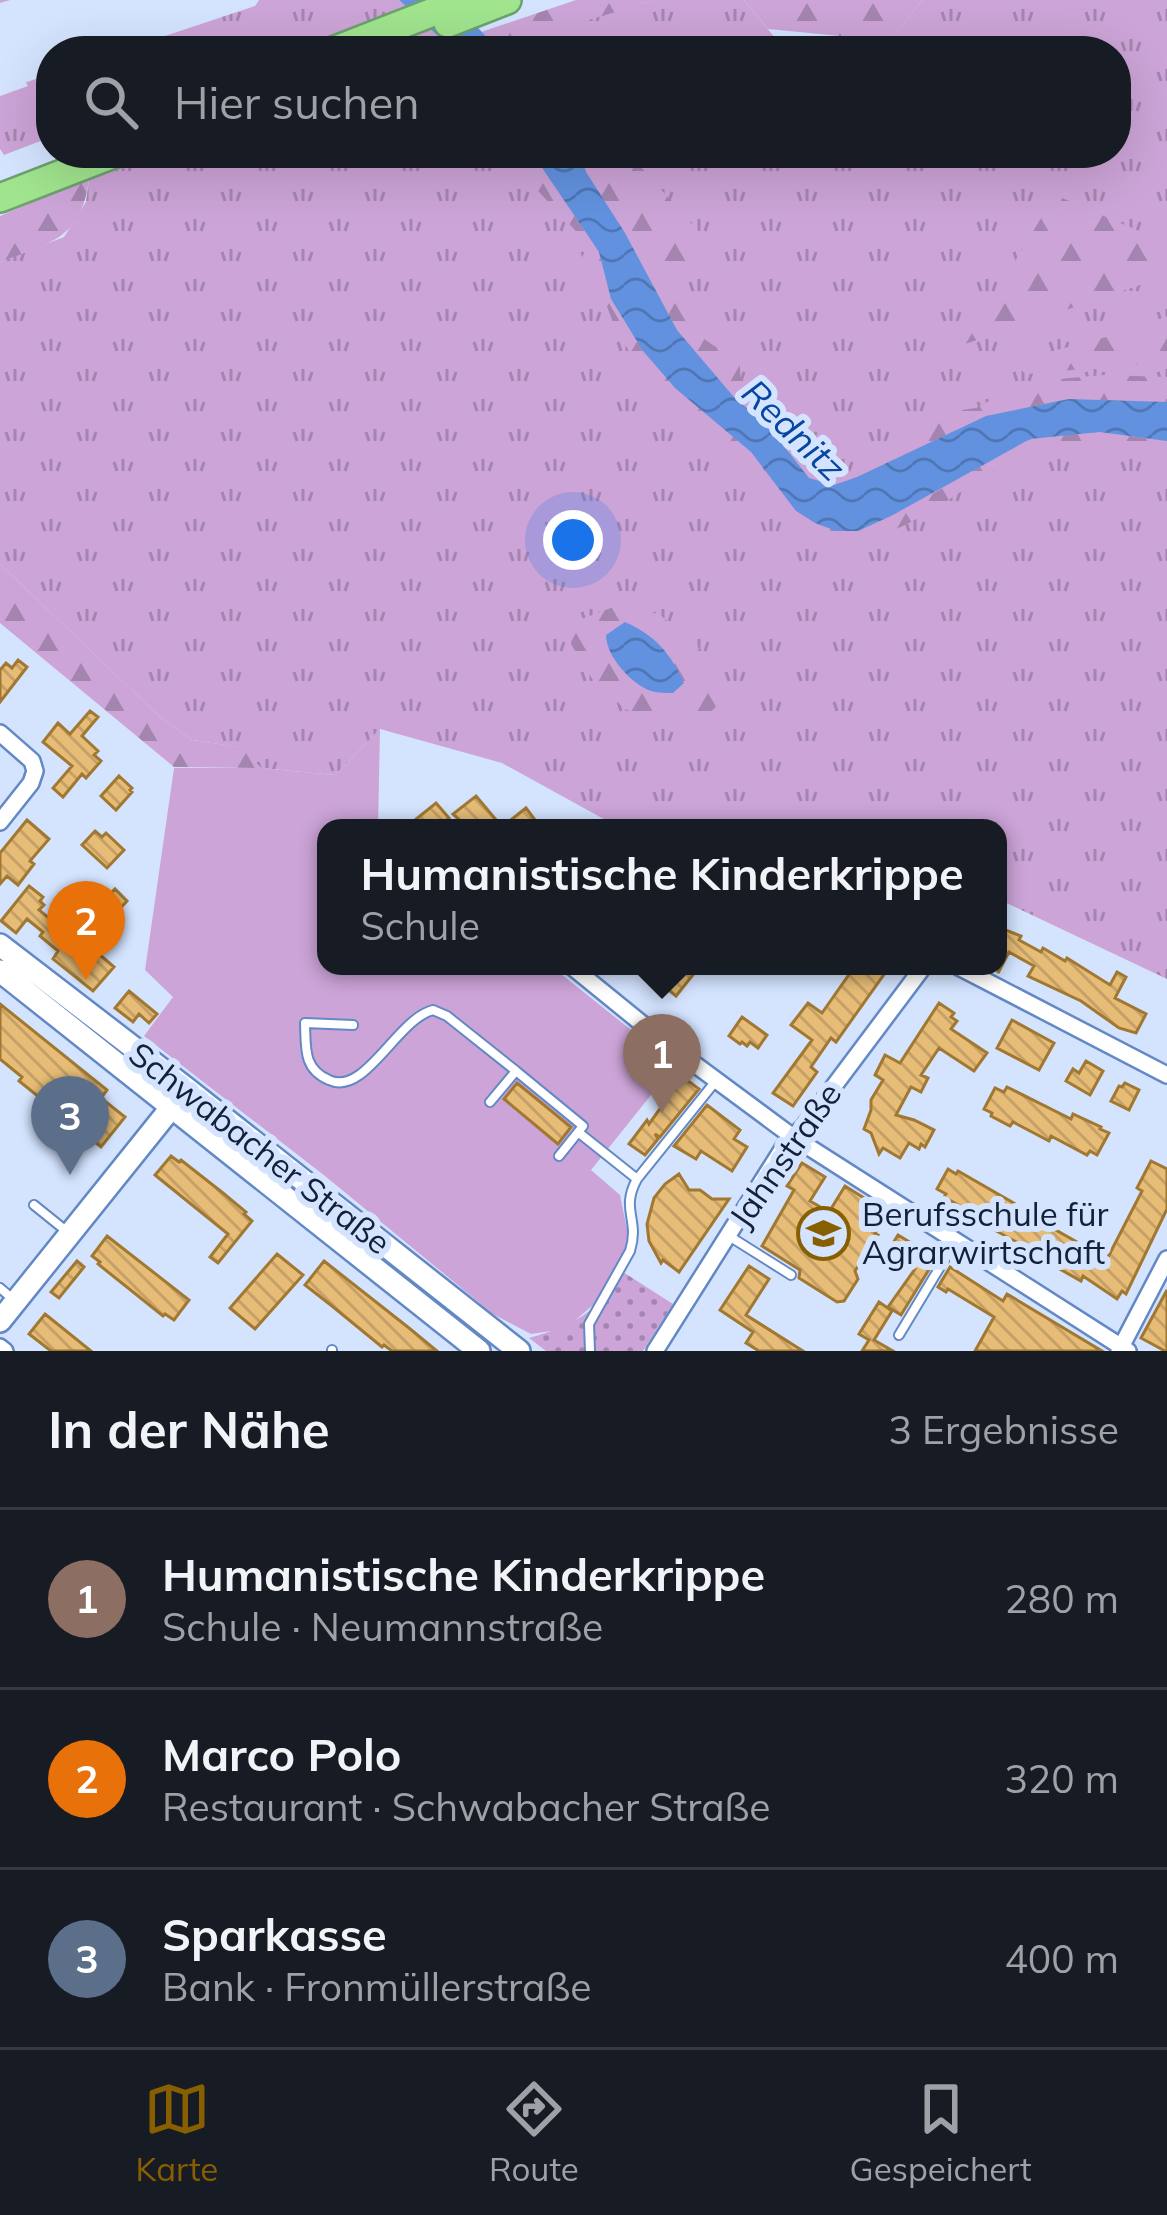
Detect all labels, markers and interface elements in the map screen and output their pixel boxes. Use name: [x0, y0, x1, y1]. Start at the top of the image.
search box: [36, 36, 1131, 168]
icon: search: [78, 69, 144, 135]
text: Hier suchen: [174, 74, 420, 130]
water label: Rednitz: [733, 369, 856, 490]
your location: [543, 510, 603, 570]
popup: [317, 819, 1007, 975]
text: Humanistische Kinderkrippe: [360, 845, 964, 901]
pin: 2: [47, 881, 125, 980]
text: Schule: [360, 901, 480, 950]
pin: 1: [623, 1014, 701, 1113]
street label: Schwabacher Straße: [121, 1033, 399, 1262]
street label: Jahnstraße: [720, 1074, 849, 1235]
pin: 3: [31, 1076, 109, 1175]
place label: Berufsschule für Agrarwirtschaft: [862, 1193, 1108, 1272]
school or university icon: Berufsschule für Agrarwirtschaft: [795, 1205, 851, 1261]
text: In der Nähe: [48, 1397, 330, 1461]
text: 3 Ergebnisse: [888, 1405, 1119, 1454]
text: Humanistische Kinderkrippe: [162, 1546, 765, 1602]
text: 1: [75, 1574, 99, 1623]
text: 280 m: [1004, 1574, 1119, 1623]
text: Schule · Neumannstraße: [162, 1602, 603, 1651]
text: Marco Polo: [162, 1726, 401, 1782]
text: 2: [75, 1754, 99, 1803]
text: 320 m: [1004, 1754, 1119, 1803]
text: Restaurant · Schwabacher Straße: [162, 1782, 771, 1831]
text: Sparkasse: [162, 1906, 387, 1962]
text: 3: [75, 1934, 99, 1983]
text: 400 m: [1004, 1934, 1119, 1983]
text: Bank · Fronmüllerstraße: [162, 1962, 591, 2011]
tab: Karte: [135, 2076, 218, 2189]
tab: Route: [489, 2076, 579, 2189]
tab: Gespeichert: [850, 2076, 1032, 2189]

